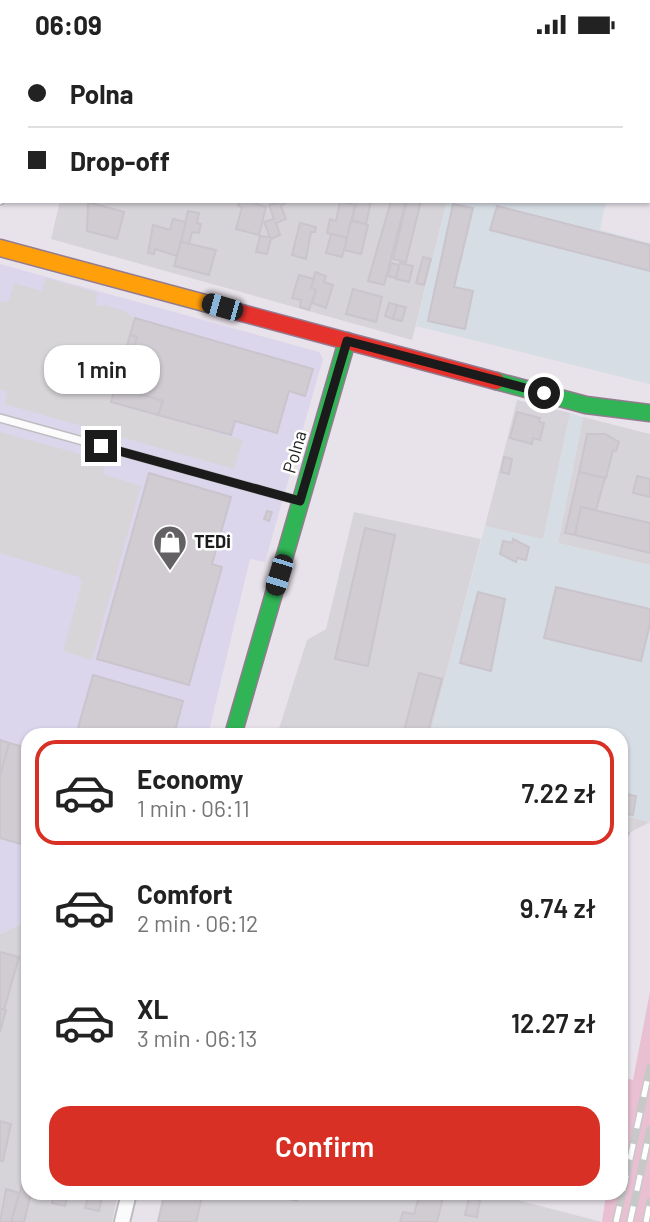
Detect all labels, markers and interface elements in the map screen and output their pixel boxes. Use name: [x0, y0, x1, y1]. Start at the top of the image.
text: 06:09: [35, 9, 102, 40]
text: Polna: [70, 78, 134, 109]
text: Drop-off: [70, 145, 170, 176]
car: [199, 291, 246, 323]
callout: 1 min: [43, 345, 159, 393]
text: 1 min: [77, 355, 127, 383]
route start: [528, 377, 560, 409]
street label: Polna: [278, 428, 311, 476]
route end: [85, 430, 117, 462]
shop icon: TEDi: [151, 523, 189, 572]
place label: TEDi: [194, 530, 231, 552]
car: [263, 552, 296, 598]
icon: car: [53, 761, 116, 824]
text: Economy: [137, 763, 243, 794]
text: 7.22 zł: [522, 777, 596, 808]
text: 1 min · 06:11: [137, 794, 250, 822]
icon: car: [53, 876, 116, 939]
text: Comfort: [137, 878, 233, 909]
text: 9.74 zł: [520, 892, 596, 923]
text: 2 min · 06:12: [137, 909, 258, 937]
icon: car: [53, 991, 116, 1054]
text: XL: [137, 993, 168, 1024]
text: 12.27 zł: [511, 1007, 596, 1038]
text: 3 min · 06:13: [137, 1024, 257, 1052]
button: Confirm: [49, 1106, 600, 1186]

